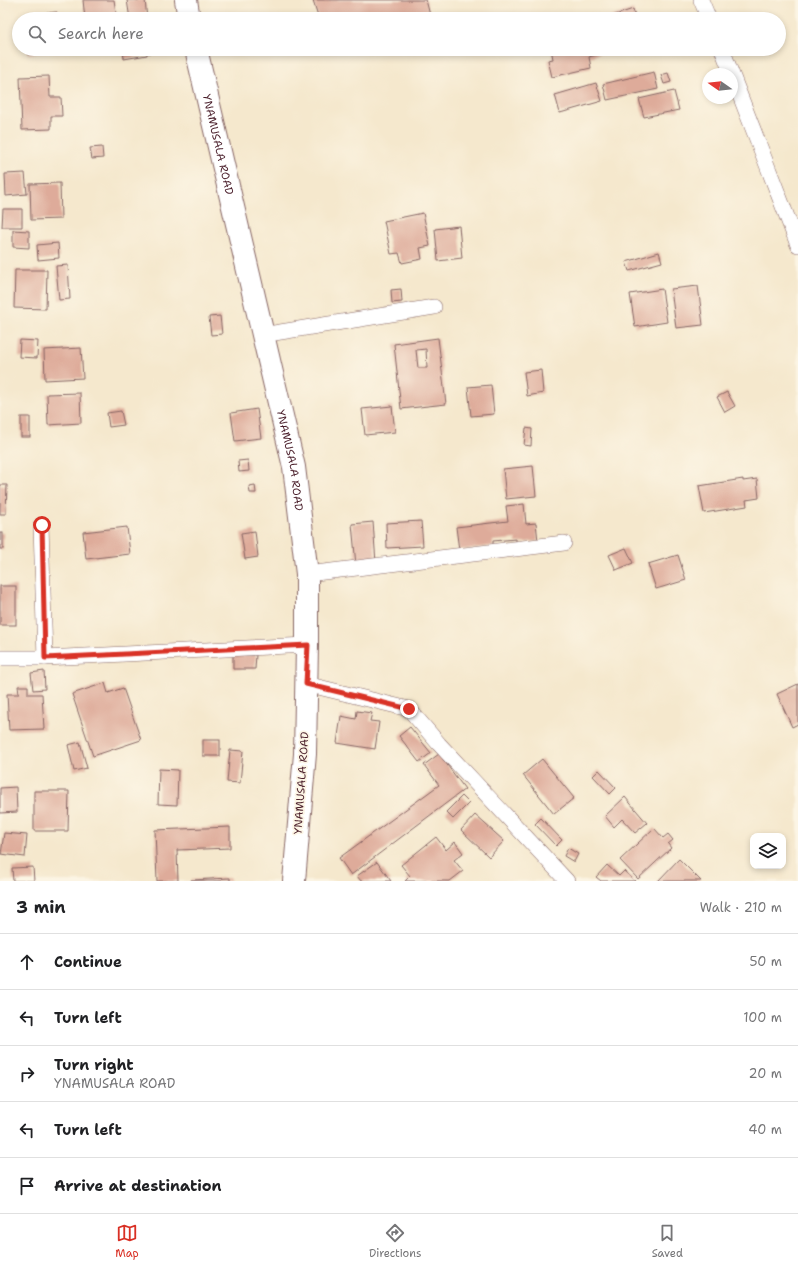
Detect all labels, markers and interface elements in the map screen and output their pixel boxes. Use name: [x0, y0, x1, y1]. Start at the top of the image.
search box: [12, 12, 786, 56]
icon: search: [26, 23, 48, 45]
text: Search here: [58, 24, 144, 44]
north arrow: [702, 68, 738, 104]
street label: YNAMUSALA ROAD: [199, 93, 237, 196]
street label: YNAMUSALA ROAD: [273, 408, 306, 512]
route start: [33, 516, 51, 534]
route end: [400, 700, 418, 718]
street label: YNAMUSALA ROAD: [290, 731, 313, 835]
map controls: [750, 833, 786, 869]
button: layers: [750, 833, 786, 869]
text: 3 min: [16, 896, 66, 918]
text: Walk · 210 m: [700, 899, 782, 916]
icon: ahead: [16, 951, 38, 973]
text: Continue: [54, 952, 122, 972]
text: 50 m: [749, 953, 782, 970]
icon: left: [16, 1007, 38, 1029]
text: Turn left: [54, 1008, 122, 1028]
text: 100 m: [743, 1009, 782, 1026]
text: Turn right: [54, 1055, 134, 1075]
icon: right: [16, 1063, 38, 1085]
text: 20 m: [749, 1065, 782, 1082]
text: YNAMUSALA ROAD: [54, 1075, 175, 1092]
icon: left: [16, 1119, 38, 1141]
text: Turn left: [54, 1120, 122, 1140]
text: 40 m: [748, 1121, 782, 1138]
icon: arrive: [16, 1175, 38, 1197]
text: Arrive at destination: [54, 1176, 222, 1196]
tab: Map: [115, 1222, 139, 1261]
tab: Directions: [369, 1222, 421, 1261]
tab: Saved: [652, 1222, 683, 1261]

